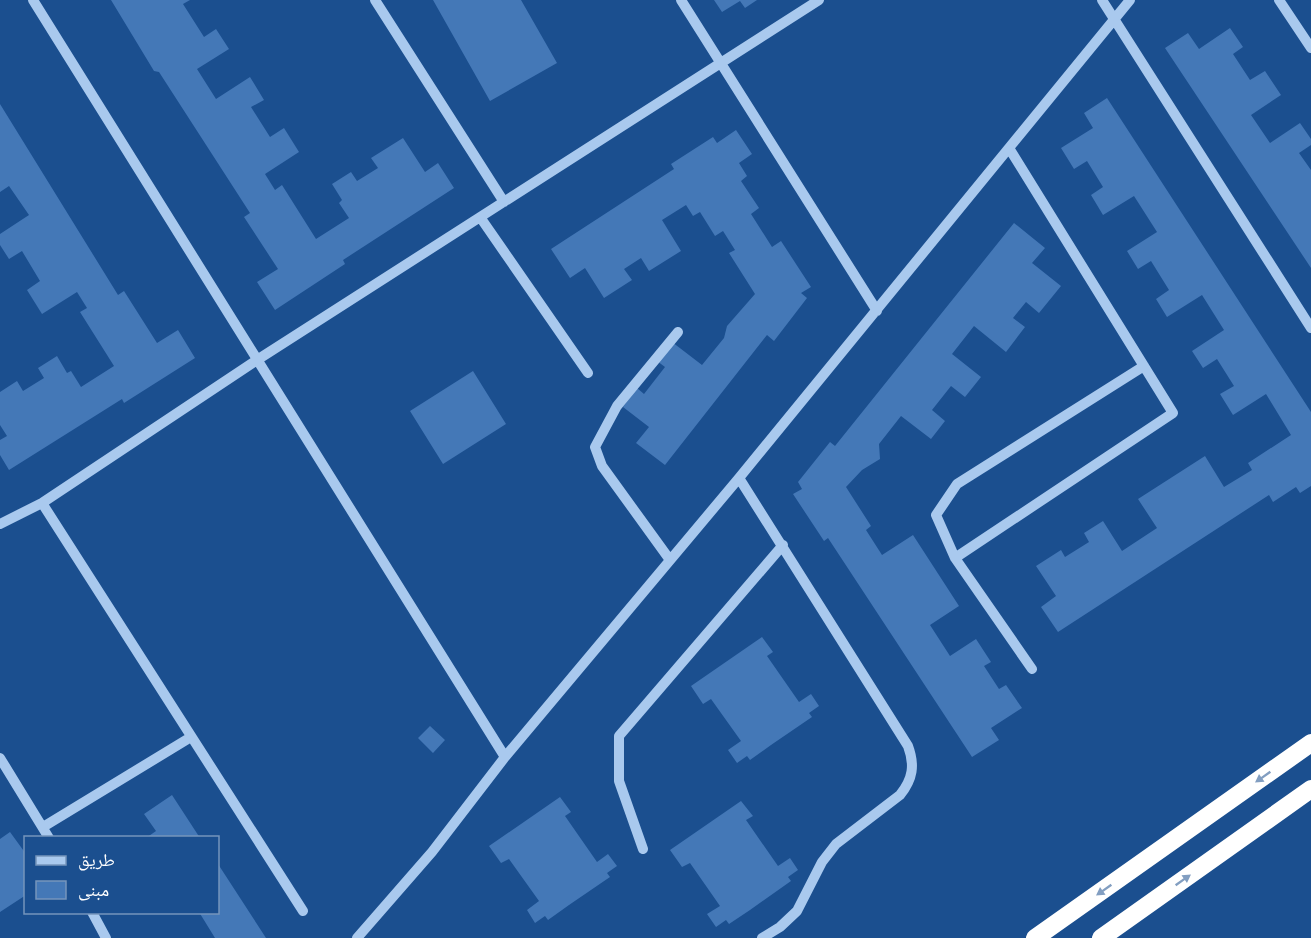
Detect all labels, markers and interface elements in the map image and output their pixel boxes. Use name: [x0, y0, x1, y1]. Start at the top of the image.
one-way arrow: [1256, 771, 1272, 783]
legend: [24, 836, 219, 914]
text: طريق: [78, 849, 115, 871]
one-way arrow: [1175, 874, 1191, 886]
text: مبنى: [78, 879, 109, 901]
one-way arrow: [1096, 884, 1112, 896]

